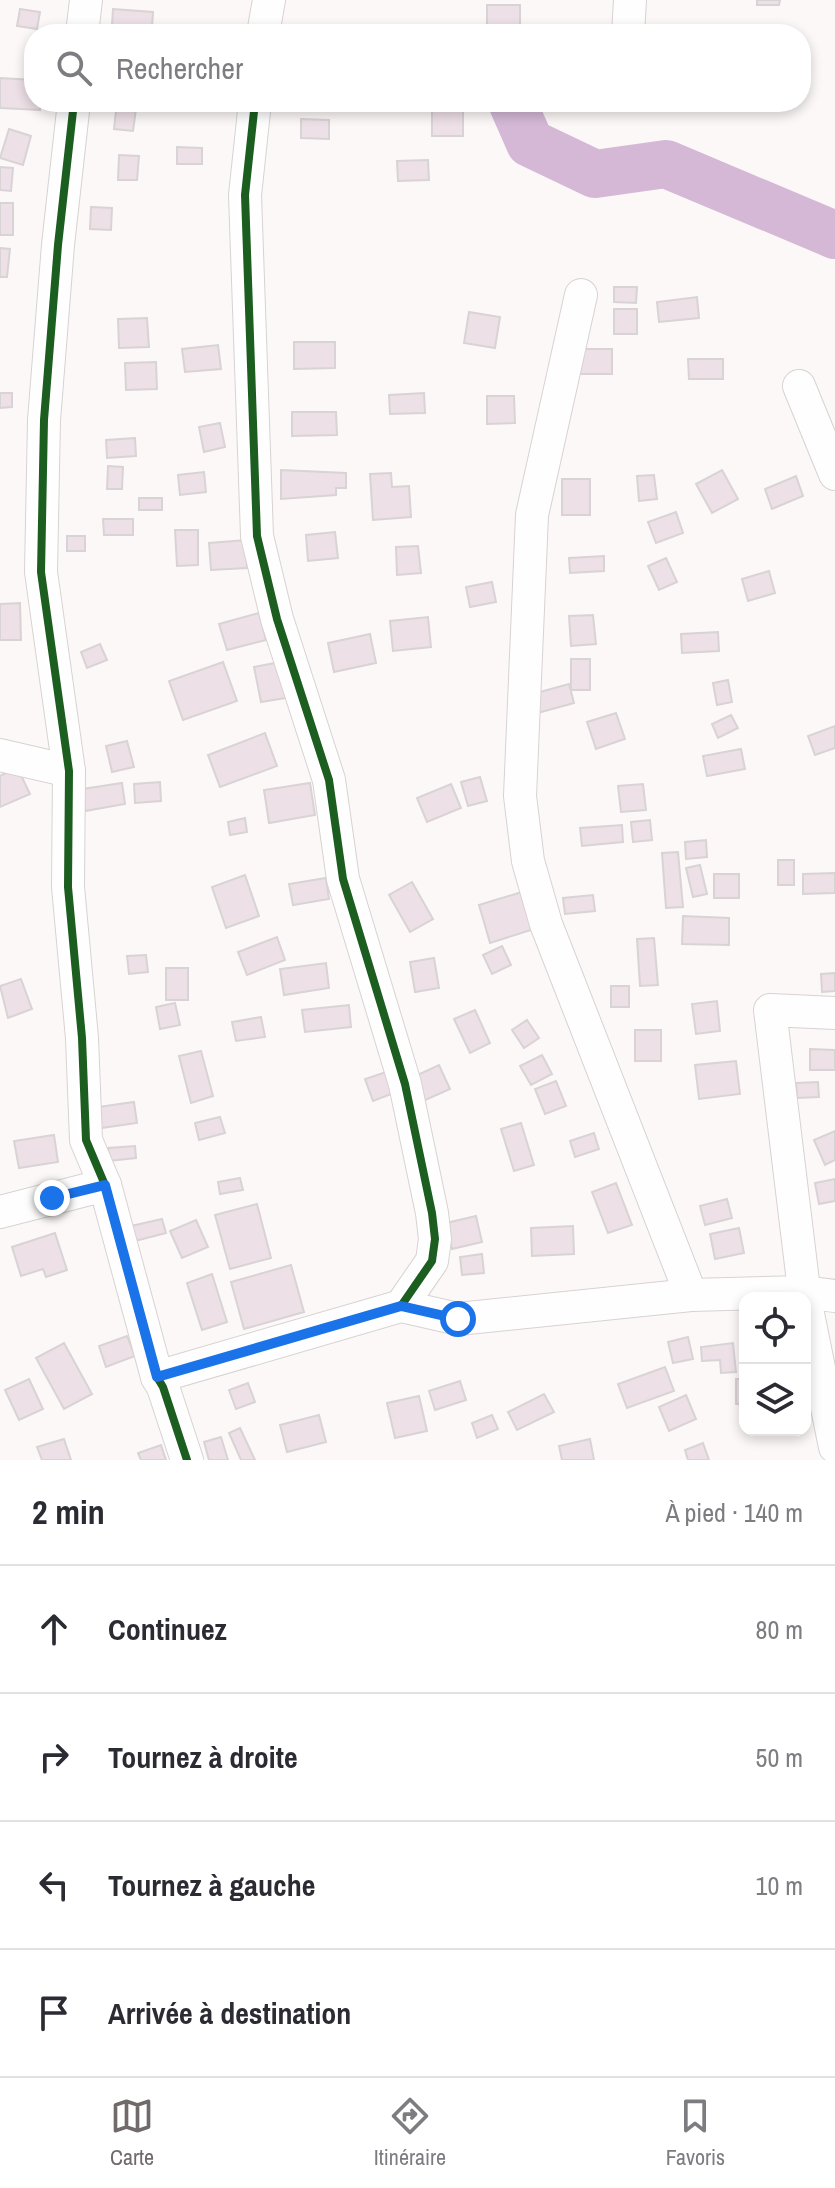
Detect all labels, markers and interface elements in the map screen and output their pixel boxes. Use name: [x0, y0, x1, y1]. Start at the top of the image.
search box: [24, 24, 811, 112]
icon: search: [52, 46, 96, 90]
text: Rechercher: [116, 48, 243, 88]
route end: [34, 1180, 70, 1216]
map controls: [739, 1292, 811, 1436]
button: locate: [739, 1292, 811, 1364]
route start: [440, 1301, 476, 1337]
button: layers: [739, 1364, 811, 1436]
text: 2 min: [32, 1489, 105, 1535]
text: À pied · 140 m: [665, 1495, 803, 1530]
icon: ahead: [32, 1607, 76, 1651]
text: Continuez: [108, 1609, 227, 1649]
text: 80 m: [756, 1612, 803, 1647]
icon: right: [32, 1735, 76, 1779]
text: Tournez à droite: [108, 1737, 298, 1777]
text: 50 m: [756, 1740, 803, 1775]
icon: left: [32, 1863, 76, 1907]
text: Tournez à gauche: [108, 1865, 315, 1905]
text: 10 m: [756, 1868, 803, 1903]
icon: arrive: [32, 1991, 76, 2035]
text: Arrivée à destination: [108, 1993, 351, 2033]
tab: Carte: [110, 2094, 154, 2172]
tab: Itinéraire: [374, 2094, 446, 2172]
tab: Favoris: [666, 2094, 725, 2172]

